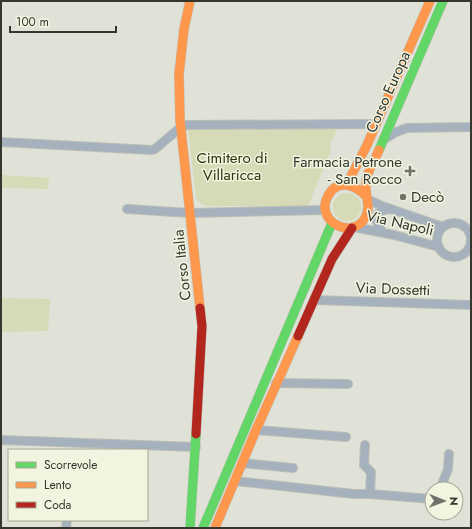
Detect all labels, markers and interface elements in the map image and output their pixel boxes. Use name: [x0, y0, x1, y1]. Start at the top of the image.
scale bar: [10, 8, 116, 34]
text: 100 m: [16, 13, 49, 31]
street label: Corso Europa: [360, 48, 416, 136]
park label: Cimitero di Villaricca: [196, 147, 268, 186]
place label: Farmacia Petrone - San Rocco: [293, 151, 402, 190]
marker: Farmacia Petrone - San Rocco: [405, 166, 415, 176]
place label: Decò: [411, 186, 444, 208]
marker: Decò: [398, 192, 408, 202]
street label: Via Napoli: [364, 205, 436, 241]
street label: Corso Italia: [167, 228, 197, 302]
street label: Via Dossetti: [355, 277, 431, 301]
legend: [8, 449, 148, 521]
text: Scorrevole: [44, 456, 98, 474]
text: Lento: [44, 476, 72, 494]
north arrow: [424, 481, 464, 521]
text: Coda: [44, 496, 72, 514]
text: N: [446, 497, 462, 506]

